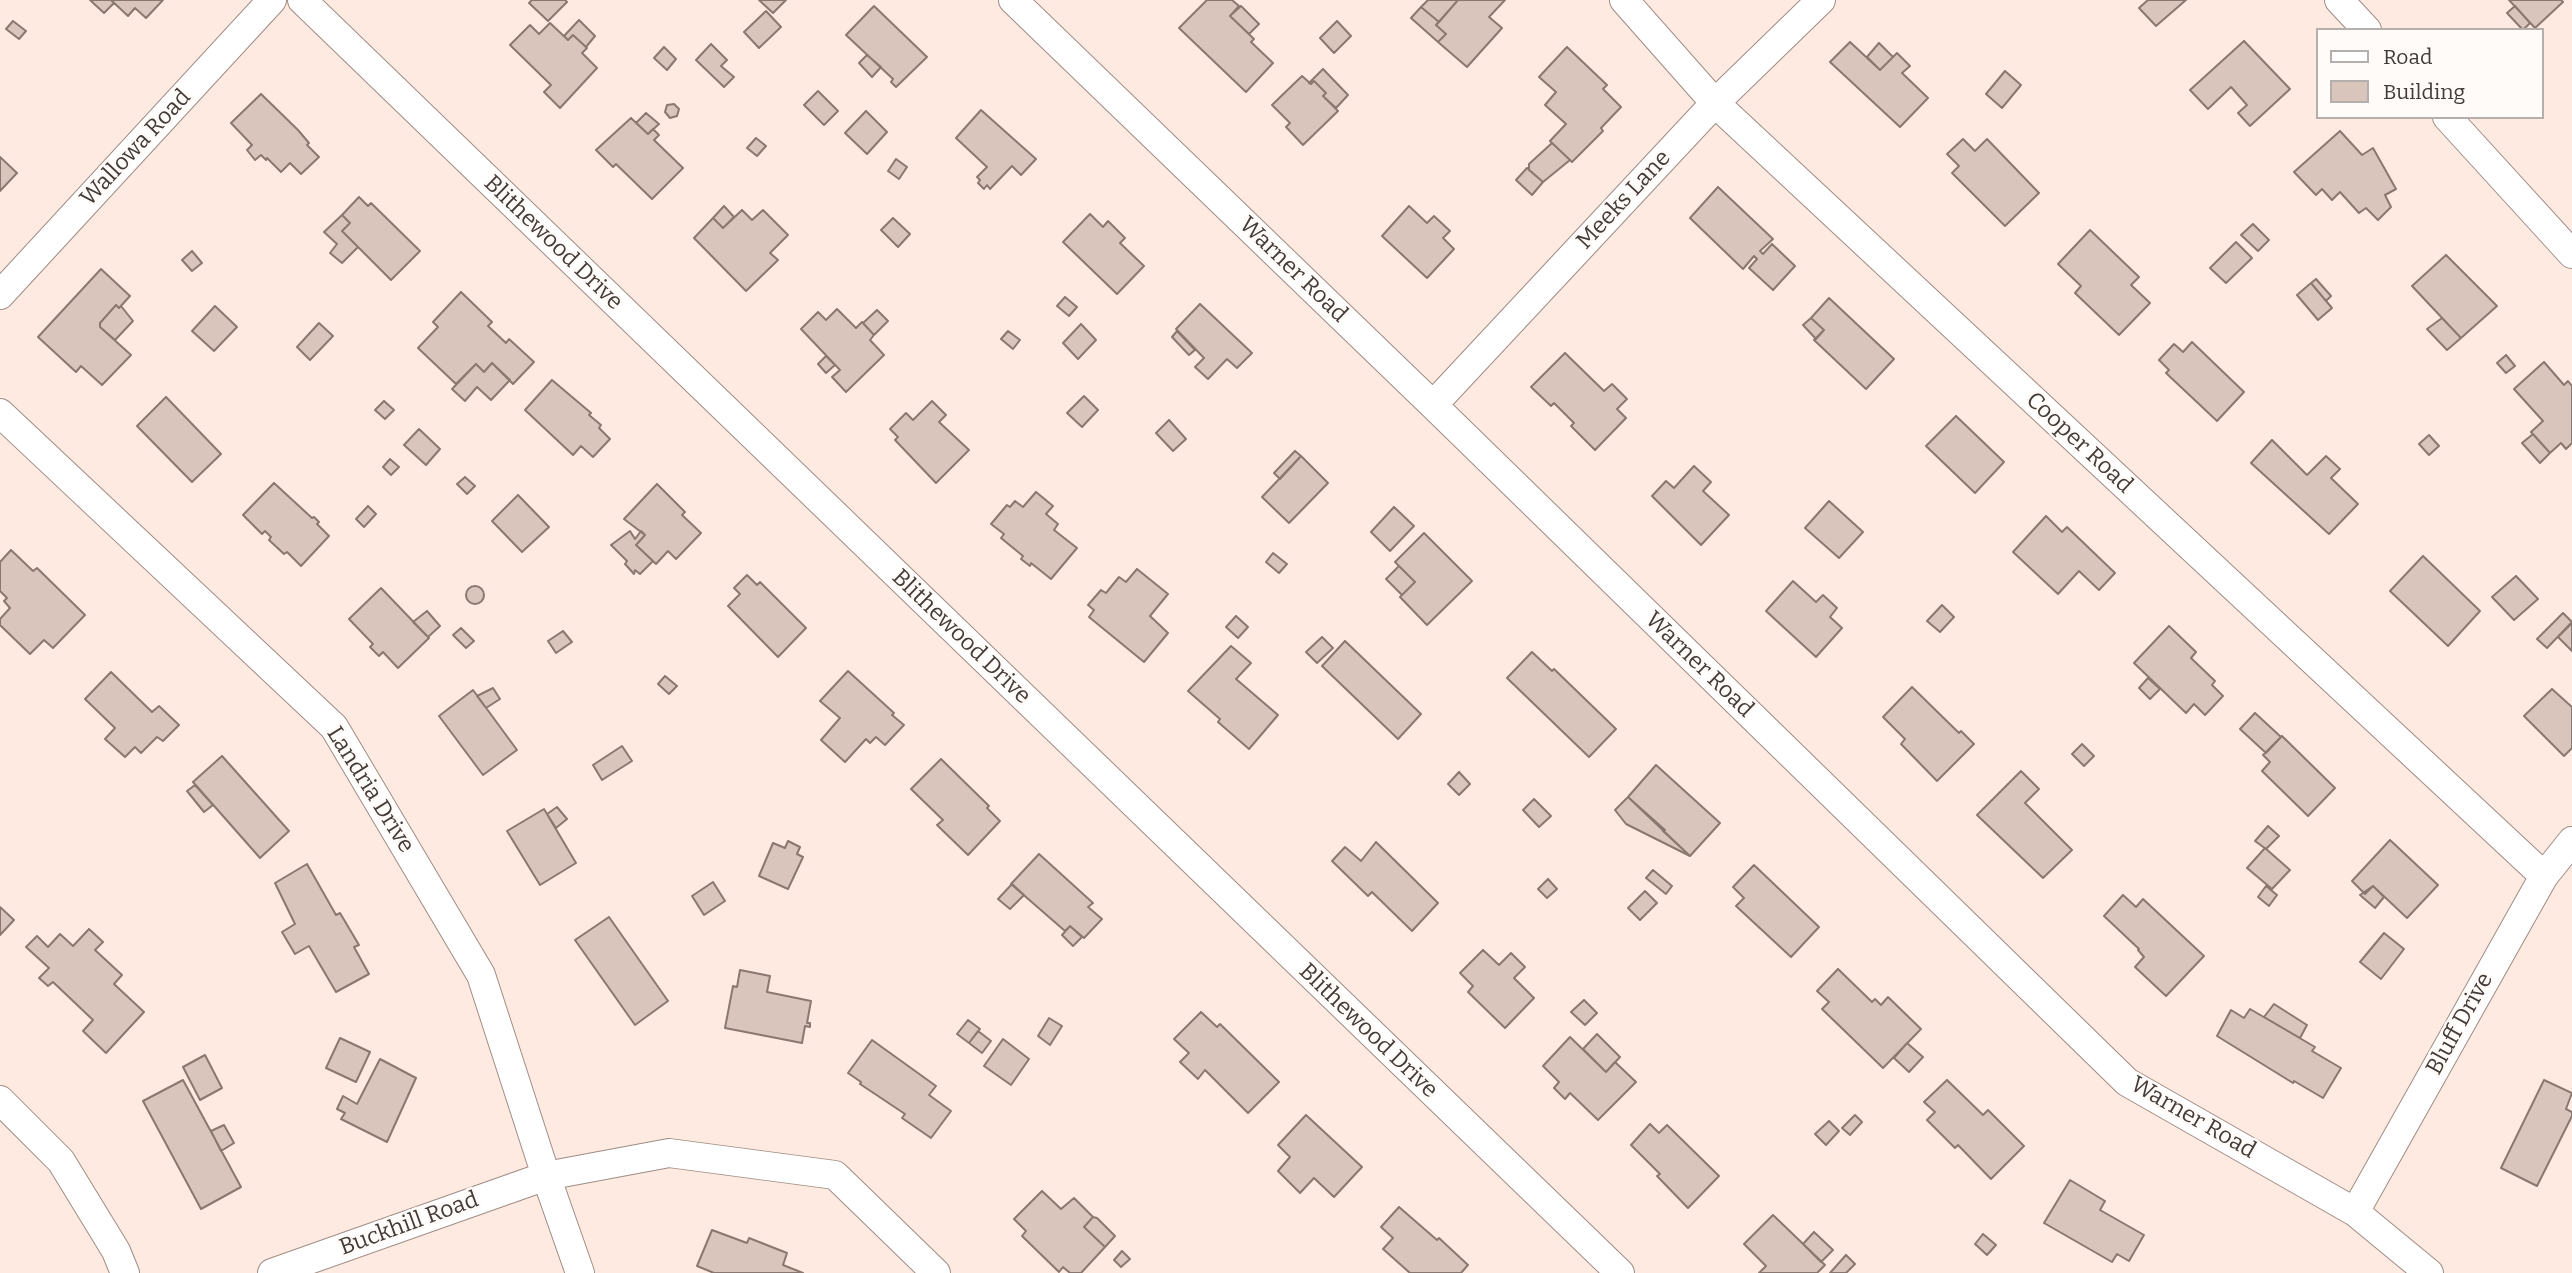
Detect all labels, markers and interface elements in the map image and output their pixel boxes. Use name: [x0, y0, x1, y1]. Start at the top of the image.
legend: [2316, 28, 2544, 119]
text: Road: [2383, 44, 2432, 70]
text: Building: [2383, 79, 2465, 105]
street label: Wallowa Road: [75, 84, 197, 212]
street label: Meeks Lane: [1571, 145, 1677, 255]
street label: Blithewood Drive: [478, 170, 628, 316]
street label: Warner Road: [1233, 211, 1353, 329]
street label: Cooper Road: [2020, 387, 2138, 499]
street label: Blithewood Drive: [886, 564, 1036, 710]
street label: Warner Road: [1639, 606, 1759, 724]
street label: Landria Drive: [320, 722, 420, 858]
street label: Blithewood Drive: [1293, 958, 1443, 1104]
street label: Bluff Drive: [2421, 968, 2499, 1080]
street label: Warner Road: [2125, 1071, 2261, 1165]
street label: Buckhill Road: [336, 1186, 482, 1262]

